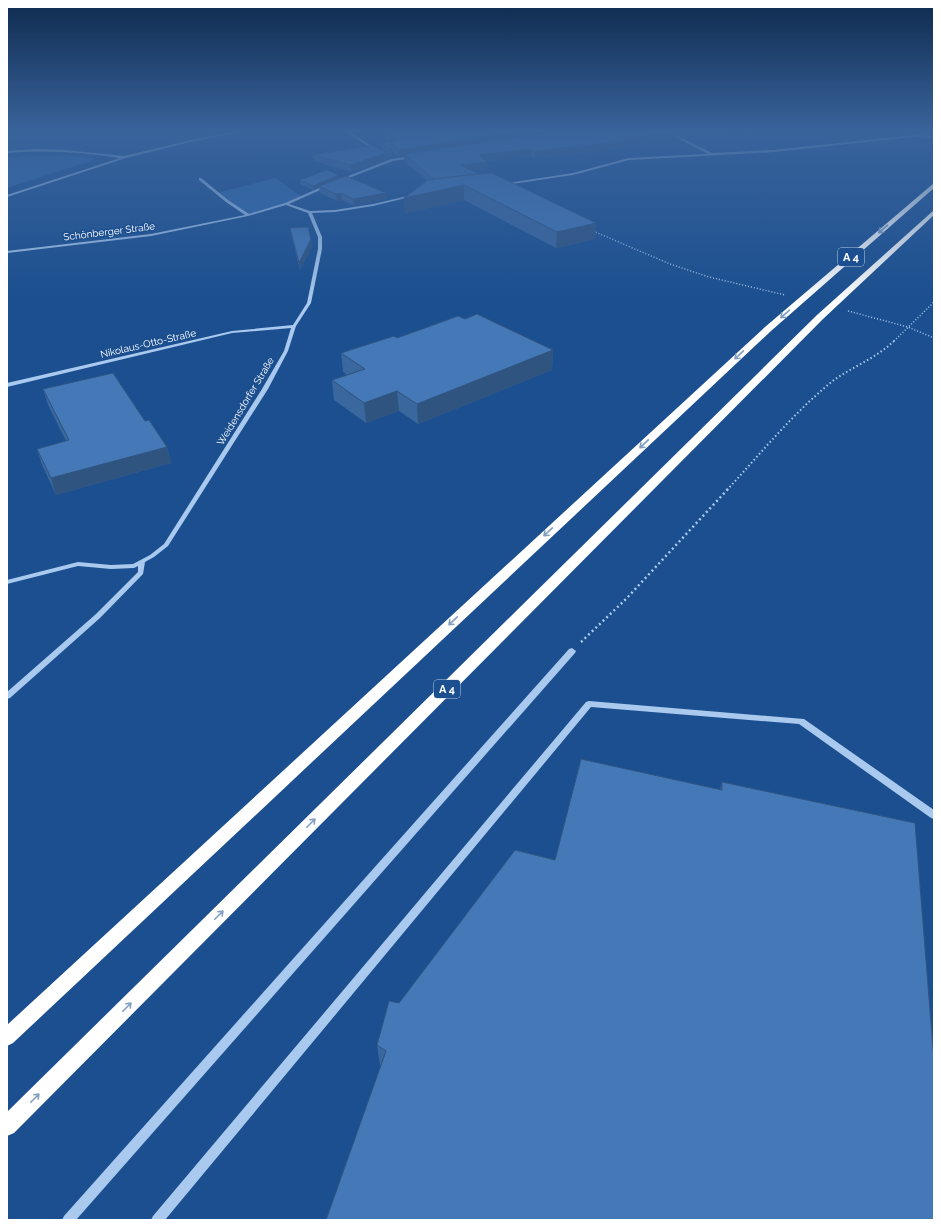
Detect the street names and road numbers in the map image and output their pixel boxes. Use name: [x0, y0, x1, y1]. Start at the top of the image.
street label: Schönberger Straße: [63, 220, 156, 243]
road number: A 4: [838, 248, 864, 266]
street label: Nikolaus-Otto-Straße: [99, 327, 197, 360]
street label: Weidensdorfer Straße: [215, 355, 276, 447]
road number: A 4: [434, 680, 460, 698]

